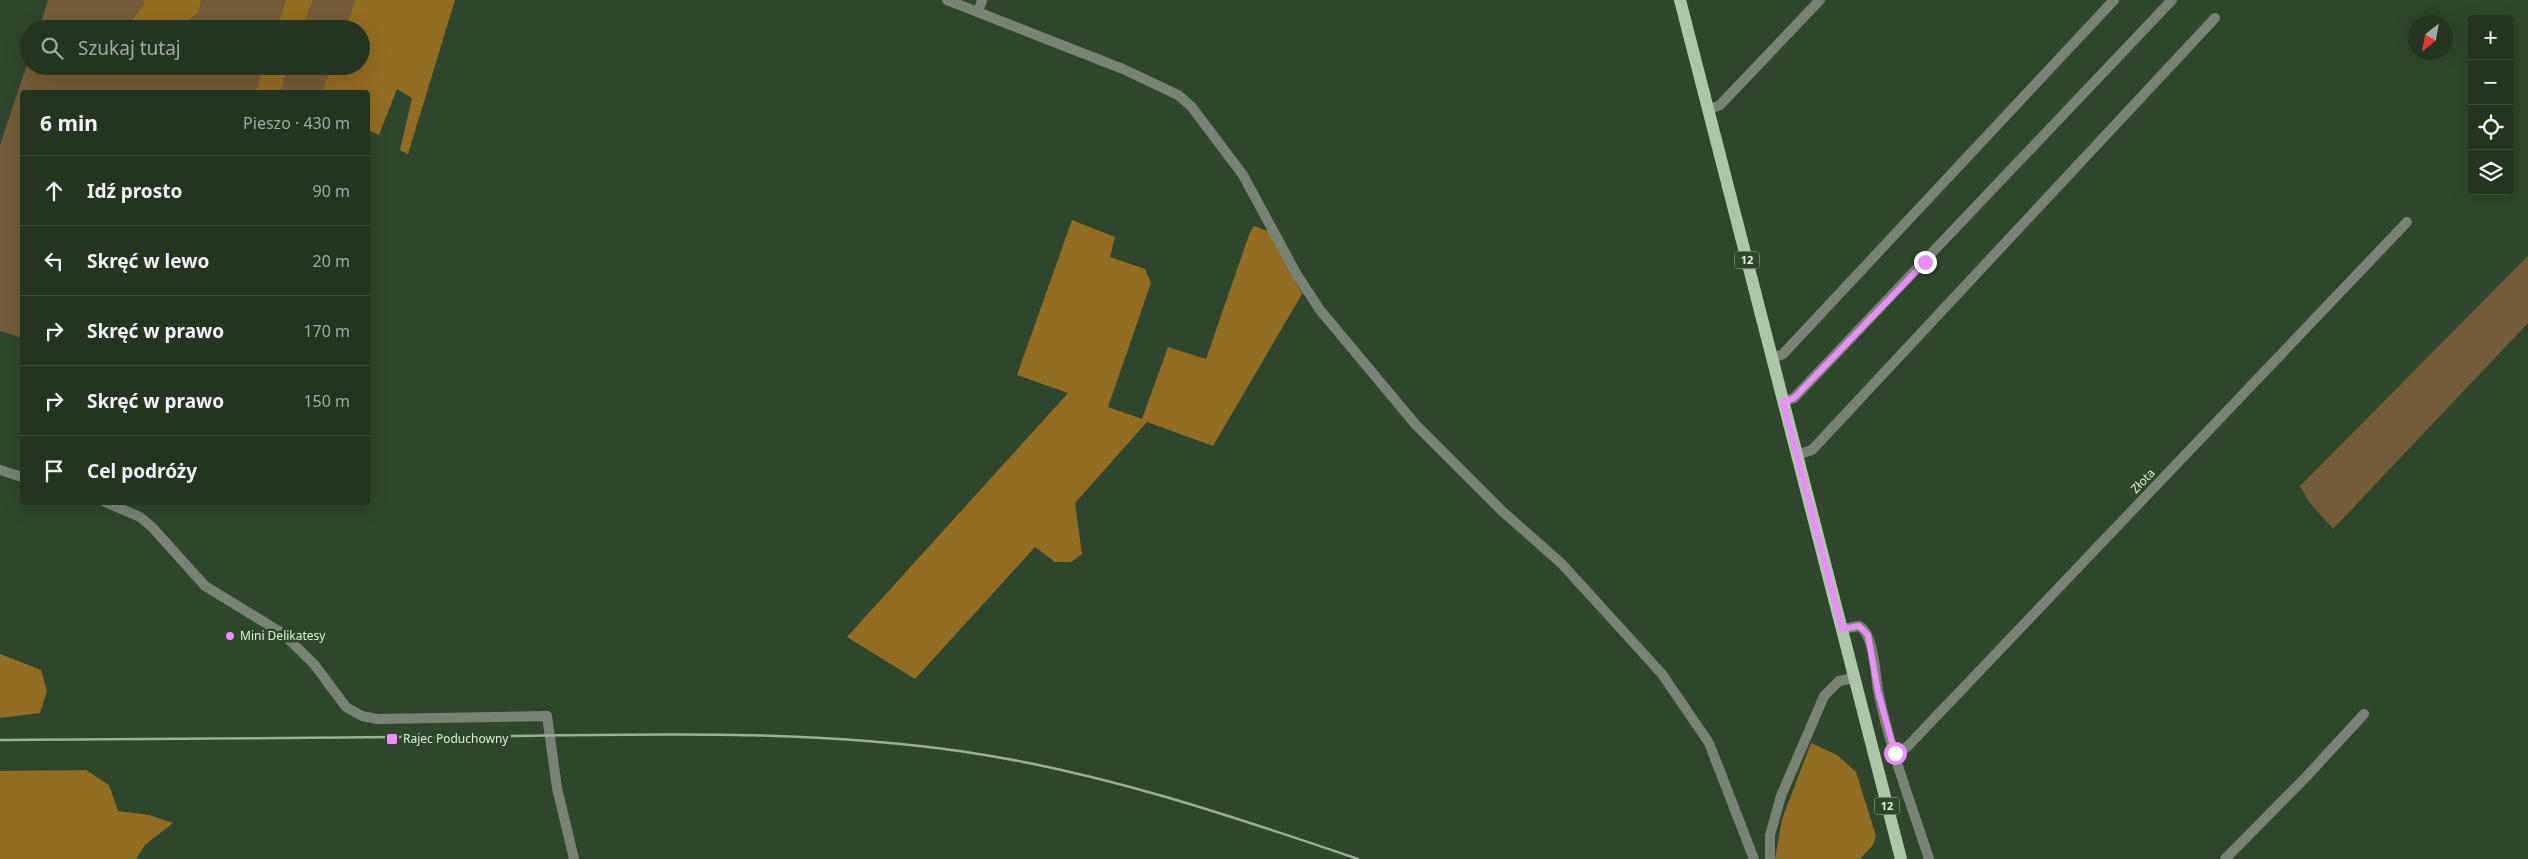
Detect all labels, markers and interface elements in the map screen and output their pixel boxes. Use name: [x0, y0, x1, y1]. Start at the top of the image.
north arrow: [2408, 15, 2453, 60]
map controls: [2468, 15, 2513, 195]
button: +: [2468, 15, 2513, 60]
search box: [20, 20, 370, 75]
icon: search: [38, 34, 66, 62]
text: Szukaj tutaj: [78, 35, 181, 61]
button: −: [2468, 60, 2513, 105]
button: locate: [2468, 105, 2513, 150]
text: 6 min: [40, 109, 98, 137]
text: Pieszo · 430 m: [243, 112, 350, 134]
button: layers: [2468, 150, 2513, 195]
icon: ahead: [40, 177, 68, 205]
text: Idź prosto: [87, 178, 182, 204]
text: 90 m: [313, 180, 350, 202]
icon: left: [40, 247, 68, 275]
text: Skręć w lewo: [87, 248, 209, 274]
text: 20 m: [313, 250, 350, 272]
route end: [1914, 251, 1937, 274]
road number: 12: [1734, 252, 1760, 268]
icon: right: [40, 317, 68, 345]
text: Skręć w prawo: [87, 318, 224, 344]
text: 170 m: [303, 320, 350, 342]
icon: right: [40, 387, 68, 415]
text: Skręć w prawo: [87, 388, 224, 414]
text: 150 m: [303, 390, 350, 412]
icon: arrive: [40, 457, 68, 485]
text: Cel podróży: [87, 458, 197, 484]
street label: Złota: [2127, 465, 2159, 497]
place label: Mini Delikatesy: [240, 627, 326, 644]
marker: Mini Delikatesy: [224, 630, 236, 642]
place label: Rajec Poduchowny: [403, 730, 509, 747]
marker: Rajec Poduchowny: [385, 732, 399, 746]
route start: [1884, 742, 1907, 765]
road number: 12: [1874, 798, 1900, 814]

